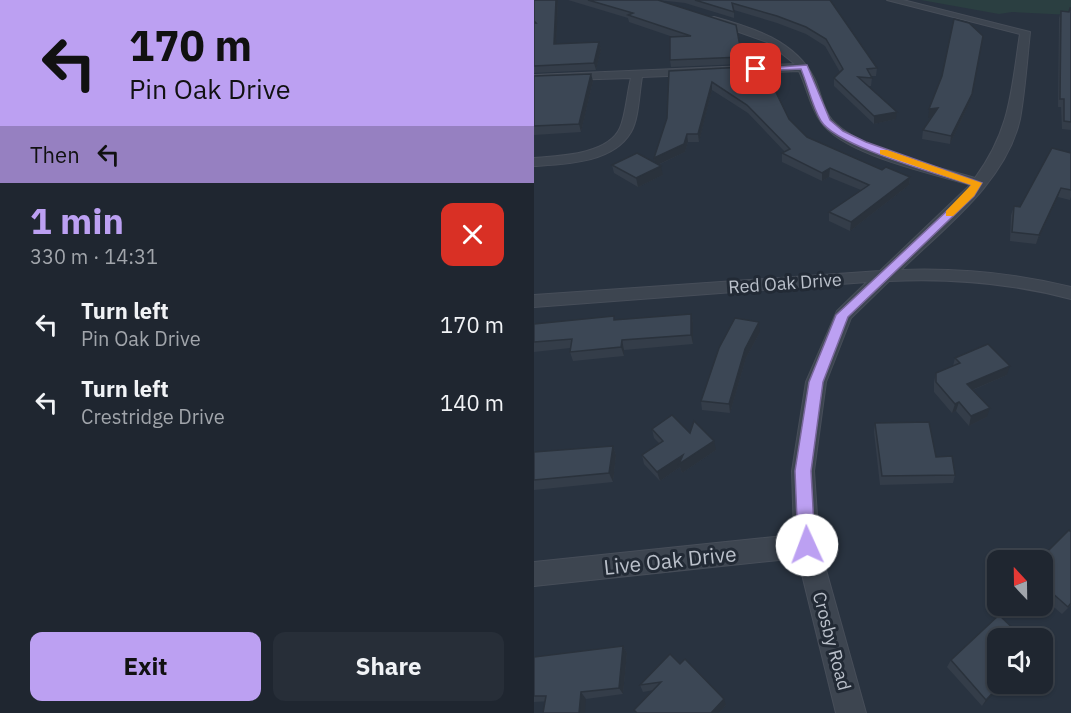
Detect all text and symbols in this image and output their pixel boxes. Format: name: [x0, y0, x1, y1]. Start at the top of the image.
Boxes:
text: 170 m: [129, 18, 252, 73]
icon: left: [30, 24, 108, 102]
pin: [730, 43, 781, 94]
icon: arrive: [739, 52, 772, 85]
text: Pin Oak Drive: [129, 71, 291, 106]
icon: left: [92, 138, 125, 171]
text: Then: [30, 140, 80, 169]
text: 1 min: [30, 197, 124, 244]
button: close: [441, 203, 504, 266]
text: 330 m · 14:31: [30, 243, 158, 270]
street label: Red Oak Drive: [727, 268, 843, 298]
text: Turn left: [81, 296, 169, 325]
icon: left: [30, 308, 63, 341]
text: 170 m: [440, 310, 504, 339]
text: Pin Oak Drive: [81, 325, 201, 352]
text: Turn left: [81, 374, 169, 403]
icon: left: [30, 386, 63, 419]
text: 140 m: [440, 388, 504, 417]
text: Crestridge Drive: [81, 403, 225, 430]
position arrow: [775, 513, 839, 577]
street label: Live Oak Drive: [602, 539, 738, 581]
north arrow: [987, 550, 1053, 616]
map controls: [987, 550, 1053, 694]
street label: Crosby Road: [808, 589, 856, 693]
button: sound: [987, 628, 1053, 694]
button: Exit: [30, 632, 261, 701]
button: Share: [273, 632, 504, 701]

